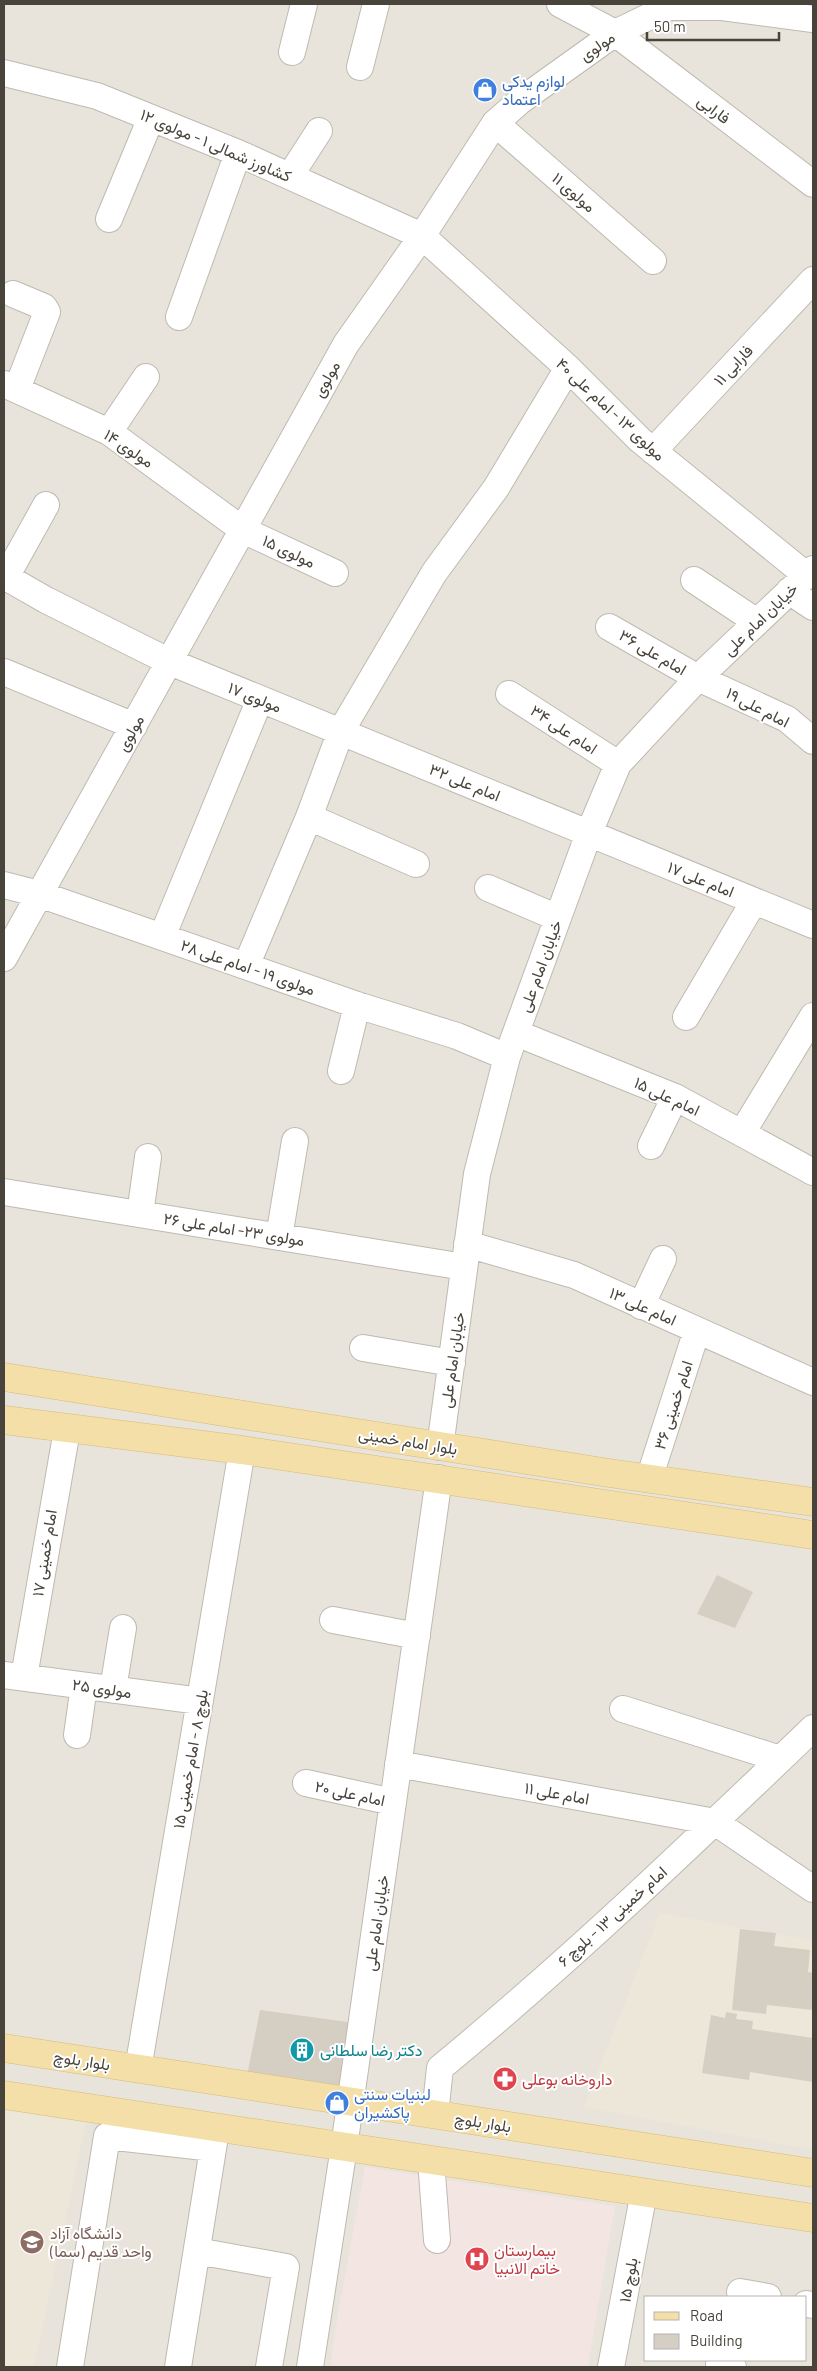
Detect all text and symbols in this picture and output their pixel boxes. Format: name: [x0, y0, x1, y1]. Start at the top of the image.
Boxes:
scale bar: [647, 10, 780, 42]
text: 50 m: [654, 17, 686, 35]
street label: مولوی: [575, 27, 619, 66]
place label: لوازم یدکی اعتماد: [502, 71, 565, 108]
shop icon: لوازم یدکی اعتماد: [472, 77, 498, 103]
street label: فارابی: [693, 90, 734, 129]
street label: کشاورز شمالی ۱ - مولوی ۱۲: [137, 104, 295, 187]
street label: مولوی ۱۱: [547, 168, 600, 217]
street label: فارابی ۱۱: [709, 340, 758, 390]
street label: مولوی ۱۳ - امام علی ۴۰: [552, 353, 670, 465]
street label: مولوی: [308, 357, 345, 401]
street label: مولوی ۱۴: [100, 424, 158, 473]
street label: مولوی ۱۵: [259, 530, 319, 573]
street label: خیابان امام علی: [718, 578, 803, 660]
street label: امام علی ۳۶: [615, 625, 690, 680]
street label: مولوی ۱۷: [225, 677, 285, 718]
street label: امام علی ۱۹: [722, 683, 793, 732]
street label: امام علی ۳۴: [526, 700, 601, 759]
street label: مولوی: [112, 711, 149, 755]
street label: امام علی ۳۲: [426, 759, 504, 806]
street label: امام علی ۱۷: [664, 857, 737, 902]
street label: خیابان امام علی: [514, 917, 567, 1015]
street label: مولوی ۱۹ - امام علی ۲۸: [178, 935, 318, 1000]
street label: امام علی ۱۵: [631, 1072, 703, 1121]
street label: مولوی ۲۳- امام علی ۲۶: [162, 1208, 306, 1251]
street label: امام علی ۱۳: [606, 1282, 680, 1331]
street label: خیابان امام علی: [435, 1311, 470, 1409]
street label: امام خمینی ۳۶: [649, 1358, 698, 1452]
street label: بلوار امام خمینی: [357, 1423, 459, 1460]
street label: امام خمینی ۱۷: [27, 1508, 62, 1598]
street label: مولوی ۲۵: [71, 1674, 133, 1703]
street label: بلوچ ۸ - امام خمینی ۱۵: [168, 1688, 214, 1830]
street label: امام علی ۲۰: [313, 1776, 387, 1811]
street label: امام علی ۱۱: [523, 1777, 591, 1810]
street label: امام خمینی ۱۳ - بلوچ ۶: [553, 1862, 672, 1972]
street label: خیابان امام علی: [359, 1874, 394, 1972]
building icon: دکتر رضا سلطانی: [289, 2037, 315, 2063]
place label: دکتر رضا سلطانی: [320, 2040, 422, 2061]
street label: بلوار بلوچ: [52, 2046, 112, 2076]
pharmacy icon: داروخانه بوعلی: [492, 2066, 518, 2092]
place label: داروخانه بوعلی: [522, 2069, 612, 2090]
place label: لبنیات سنتی پاکشیران: [354, 2084, 431, 2124]
shop icon: لبنیات سنتی پاکشیران: [324, 2090, 350, 2116]
street label: بلوار بلوچ: [453, 2108, 513, 2138]
place label: دانشگاه آزاد واحد قدیم (سما): [49, 2223, 152, 2262]
school or university icon: دانشگاه آزاد واحد قدیم (سما): [19, 2229, 45, 2255]
place label: بیمارستان خاتم الانبیا: [494, 2240, 560, 2279]
hospital icon: بیمارستان خاتم الانبیا: [464, 2246, 490, 2272]
street label: بلوچ ۱۵: [614, 2256, 644, 2304]
legend: [644, 2296, 807, 2361]
text: Road: [690, 2306, 723, 2324]
text: Building: [690, 2331, 743, 2349]

